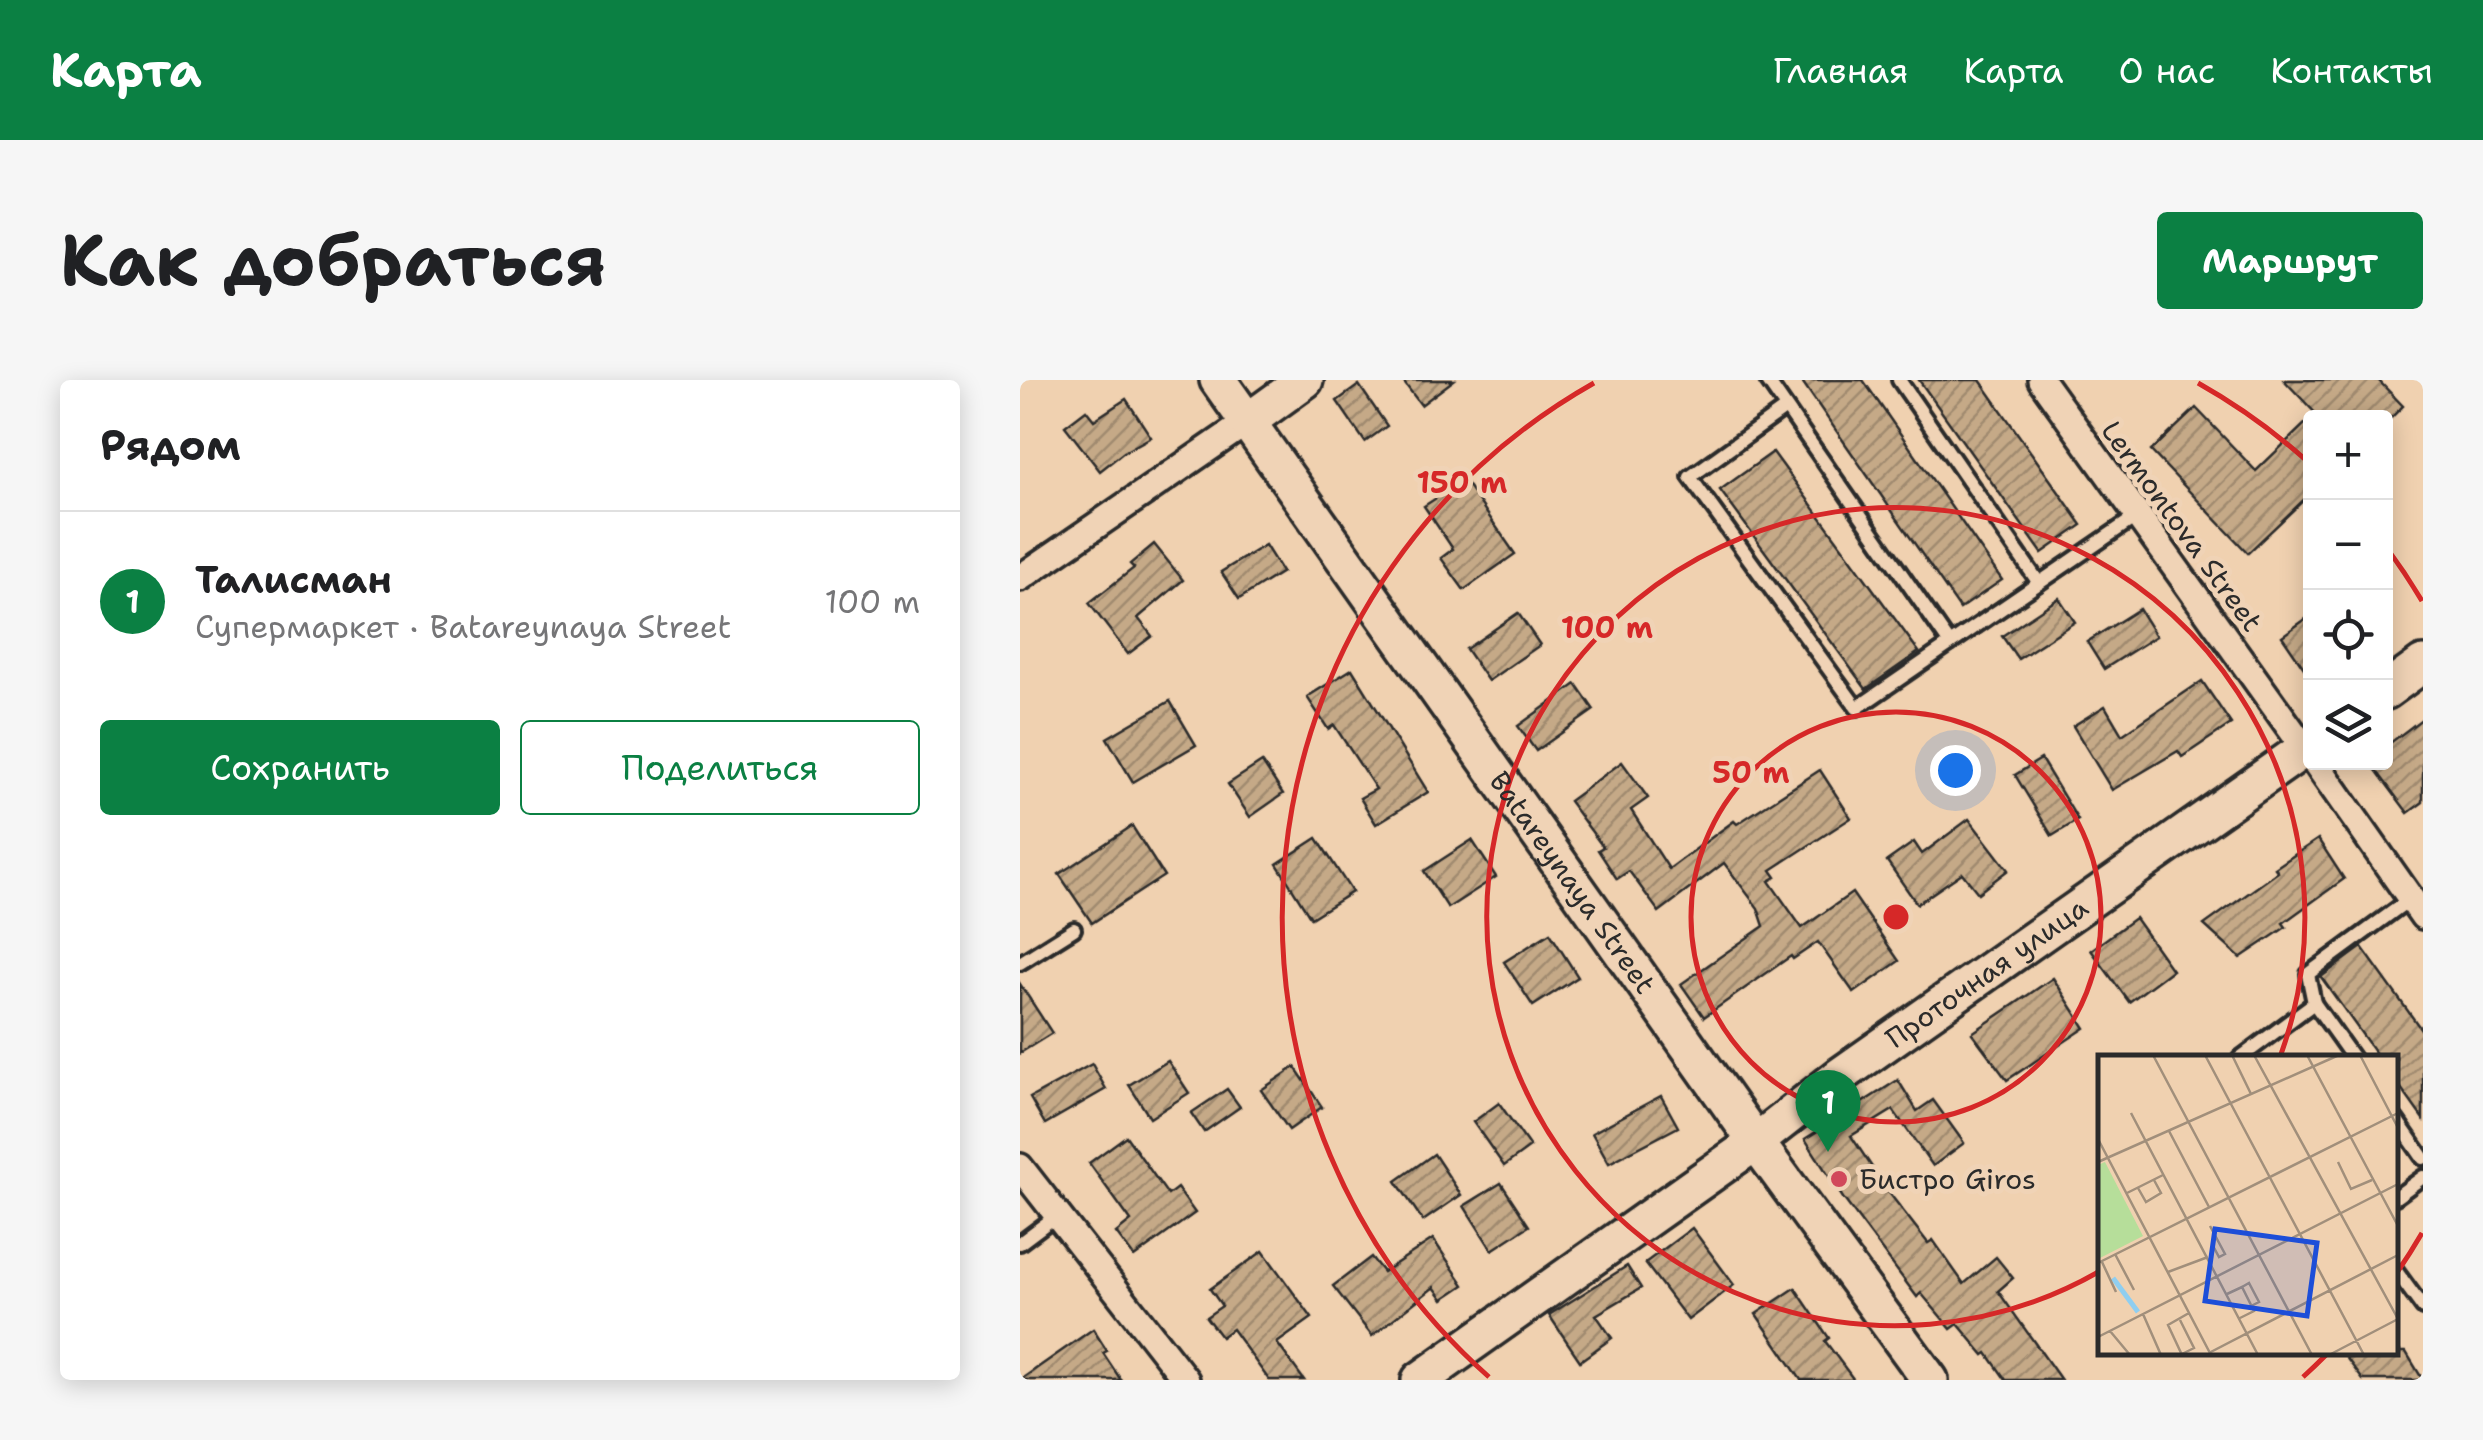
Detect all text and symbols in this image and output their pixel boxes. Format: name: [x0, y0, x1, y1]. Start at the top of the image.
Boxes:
text: Карта: [50, 38, 202, 102]
text: Главная: [1773, 47, 1908, 94]
text: Карта: [1963, 47, 2064, 94]
text: О нас: [2119, 47, 2215, 94]
text: Контакты: [2270, 47, 2433, 94]
button: Маршрут: [2157, 212, 2423, 309]
text: Как добраться: [60, 214, 606, 307]
map controls: [2303, 410, 2393, 770]
button: +: [2303, 410, 2393, 500]
street label: Lermontova Street: [2093, 413, 2271, 639]
text: Рядом: [100, 417, 241, 473]
text: 150 m: [1417, 462, 1507, 503]
button: −: [2303, 500, 2393, 590]
text: Талисман: [195, 554, 392, 605]
text: 1: [125, 580, 140, 623]
text: 100 m: [824, 580, 920, 623]
button: locate: [2303, 590, 2393, 680]
text: Супермаркет · Batareynaya Street: [195, 605, 732, 648]
text: 100 m: [1561, 607, 1653, 648]
button: layers: [2303, 680, 2393, 770]
button: Сохранить: [100, 720, 500, 815]
button: Поделиться: [520, 720, 920, 815]
your location: [1930, 745, 1981, 796]
text: 50 m: [1712, 752, 1790, 793]
street label: Batareynaya Street: [1481, 764, 1664, 1001]
street label: Проточная улица: [1878, 888, 2095, 1057]
centre of rings: [1878, 899, 1914, 935]
inset map: [2098, 1055, 2398, 1355]
pin: 1: [1796, 1070, 1860, 1152]
place label: Бистро Giros: [1859, 1160, 2036, 1198]
marker: Бистро Giros: [1828, 1168, 1850, 1190]

